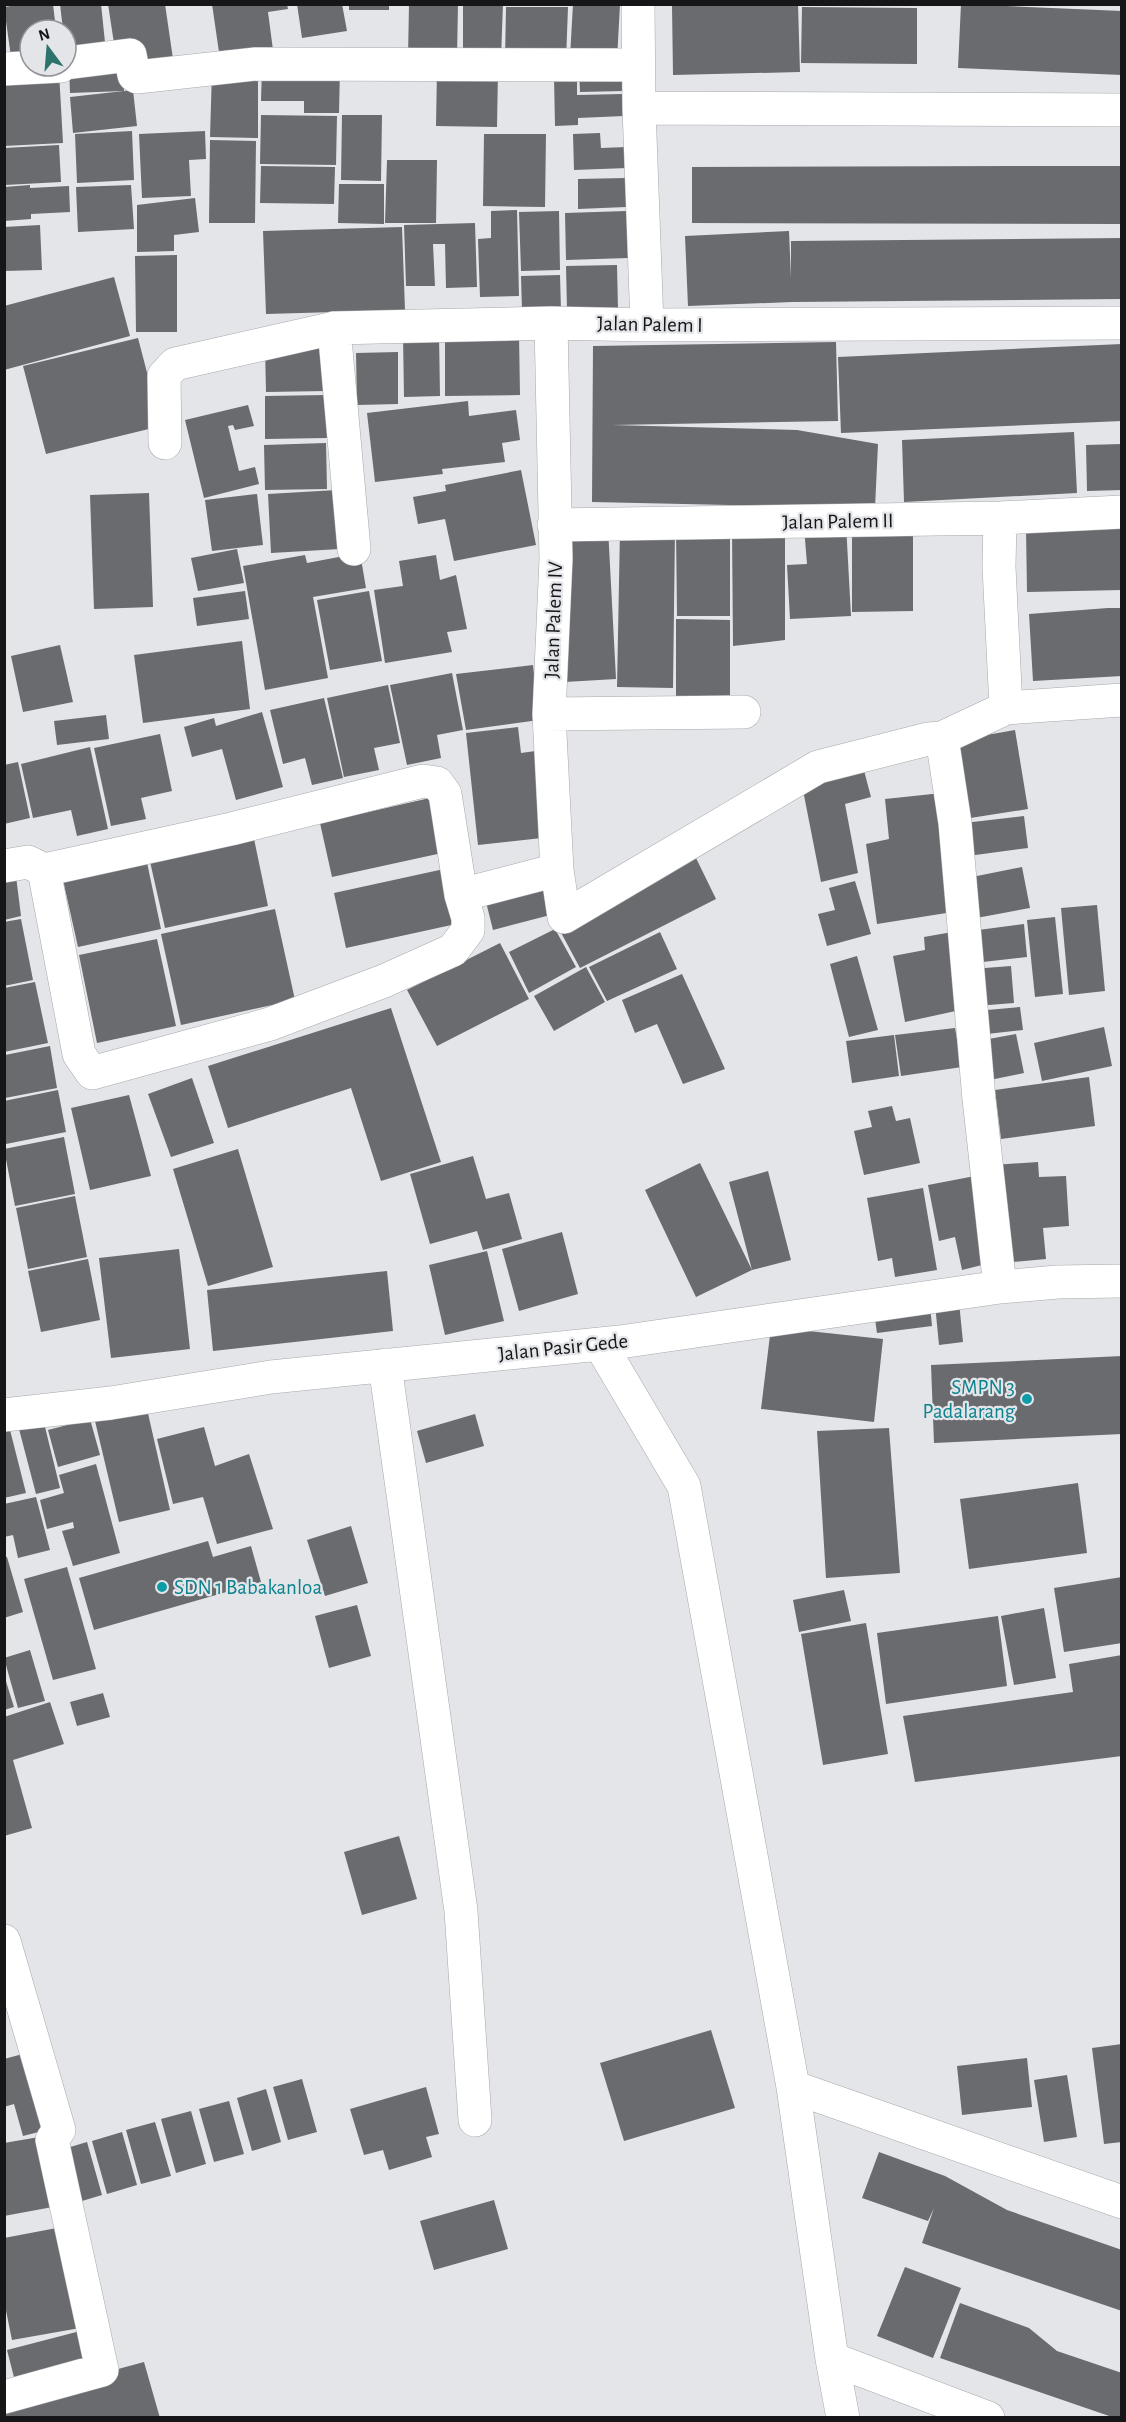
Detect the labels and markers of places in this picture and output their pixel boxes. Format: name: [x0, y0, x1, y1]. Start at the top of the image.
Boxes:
place label: SMPN 3 Padalarang: [923, 1377, 1016, 1422]
marker: SMPN 3 Padalarang: [1020, 1392, 1034, 1406]
place label: SDN 1 Babakanloa: [174, 1577, 322, 1598]
marker: SDN 1 Babakanloa: [155, 1580, 169, 1594]

